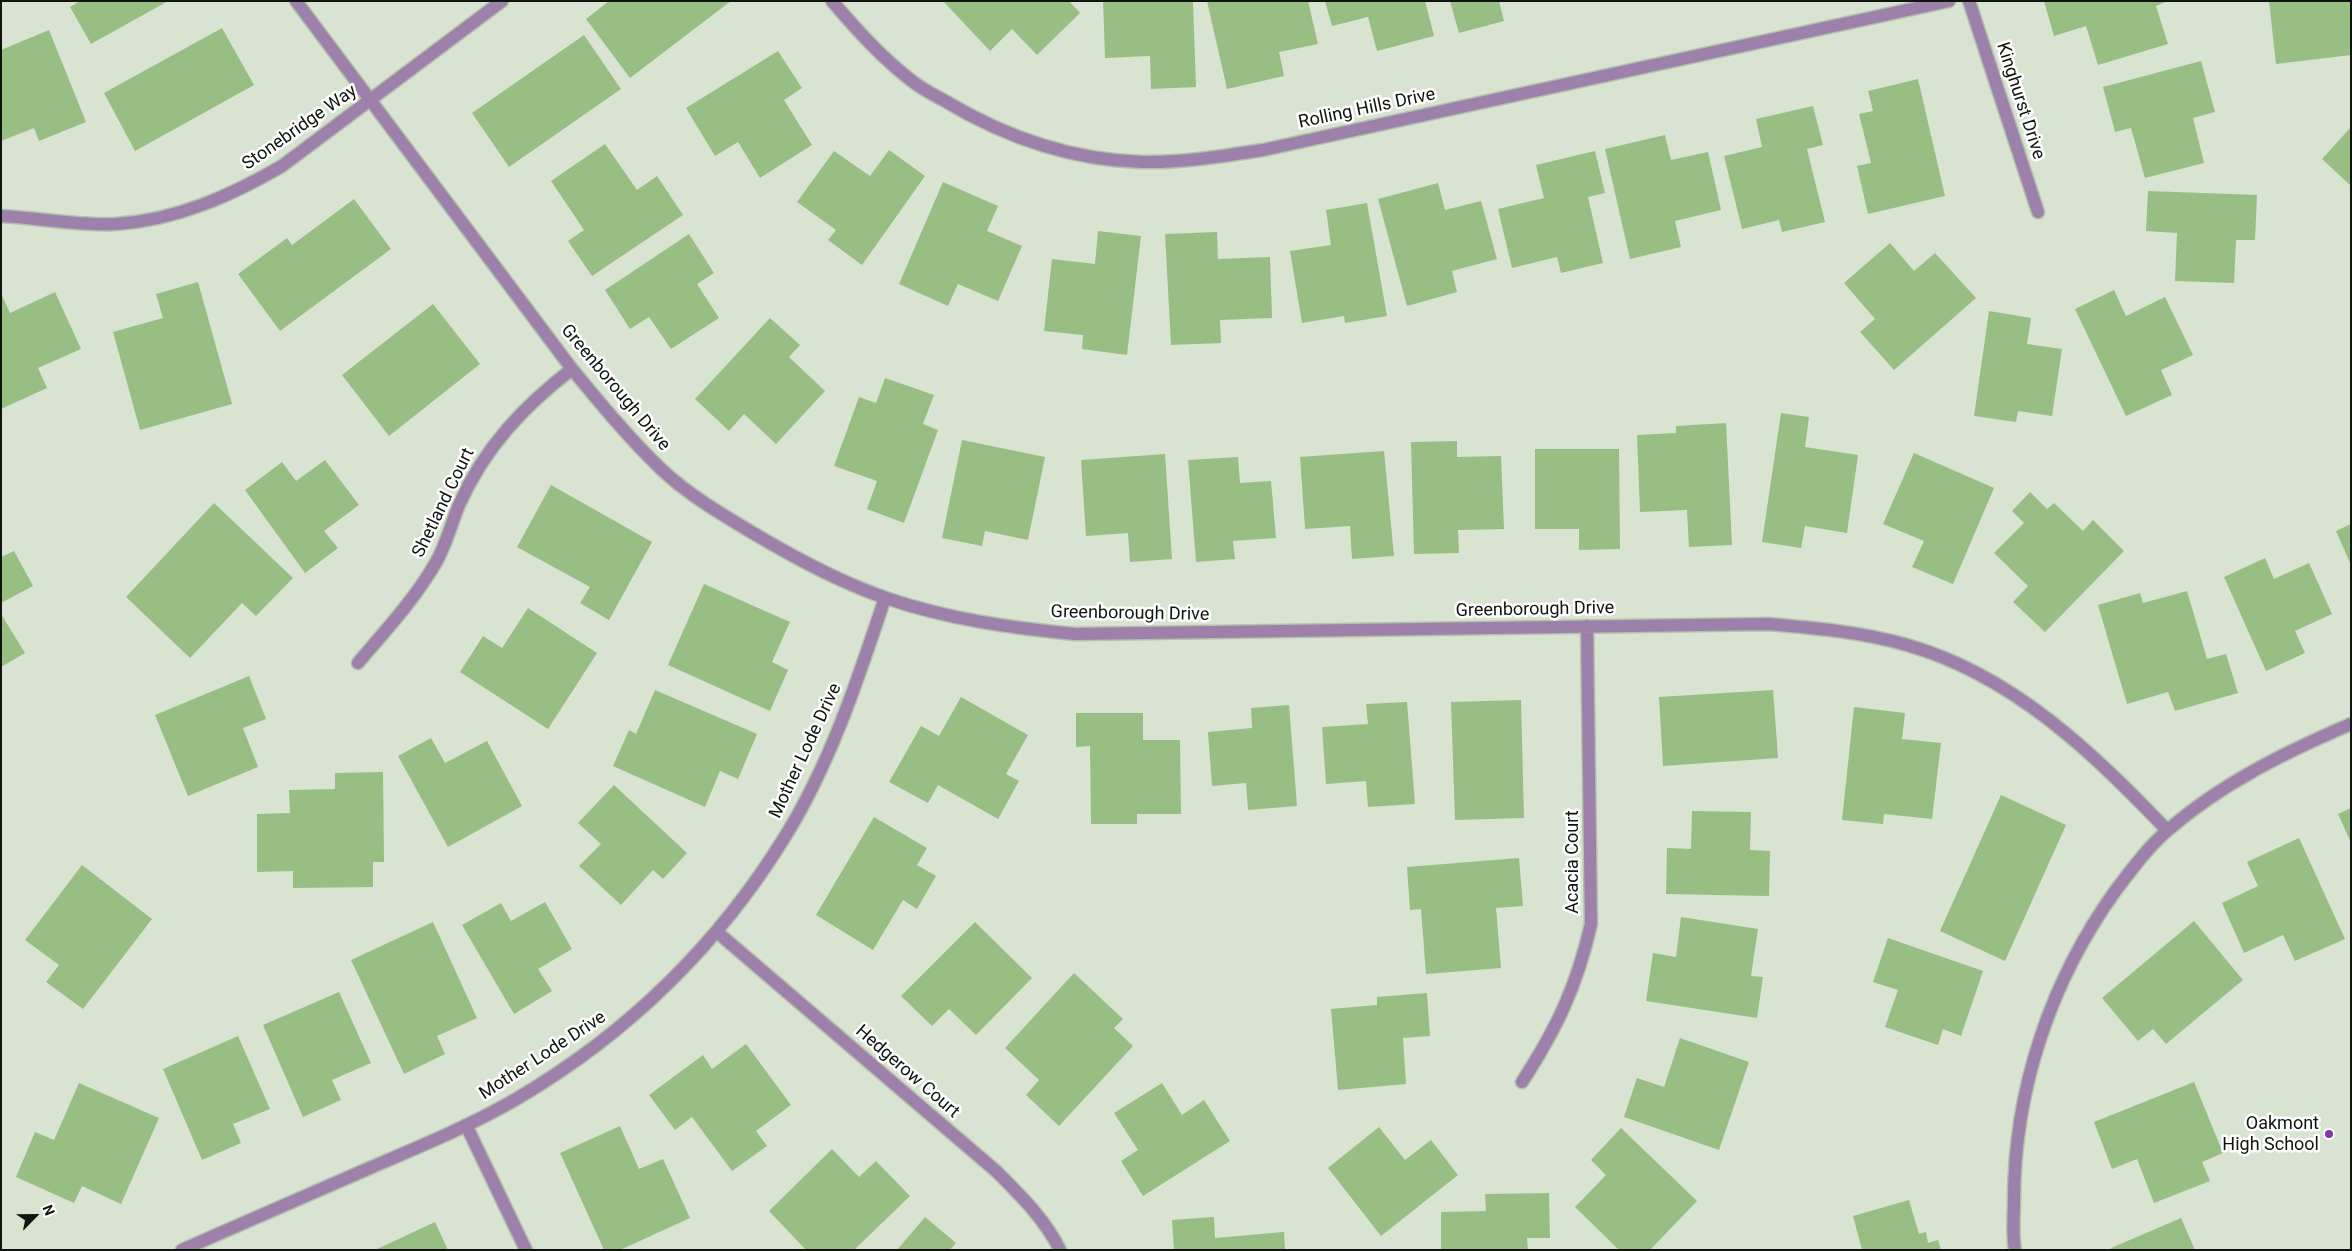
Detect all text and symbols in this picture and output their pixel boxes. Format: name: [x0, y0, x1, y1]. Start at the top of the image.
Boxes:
street label: Kinghurst Drive: [1991, 40, 2049, 162]
street label: Stonebridge Way: [239, 80, 361, 176]
street label: Rolling Hills Drive: [1297, 84, 1437, 134]
street label: Greenborough Drive: [556, 320, 674, 456]
street label: Shetland Court: [408, 445, 480, 561]
street label: Greenborough Drive: [1456, 598, 1614, 622]
street label: Greenborough Drive: [1051, 602, 1209, 626]
street label: Mother Lode Drive: [765, 680, 847, 822]
street label: Acacia Court: [1562, 810, 1584, 914]
street label: Mother Lode Drive: [476, 1007, 610, 1105]
street label: Hedgerow Court: [851, 1021, 963, 1123]
place label: Oakmont High School: [2222, 1113, 2319, 1156]
marker: Oakmont High School: [2323, 1128, 2335, 1140]
north arrow: [10, 1191, 60, 1241]
text: N: [40, 1202, 58, 1218]

